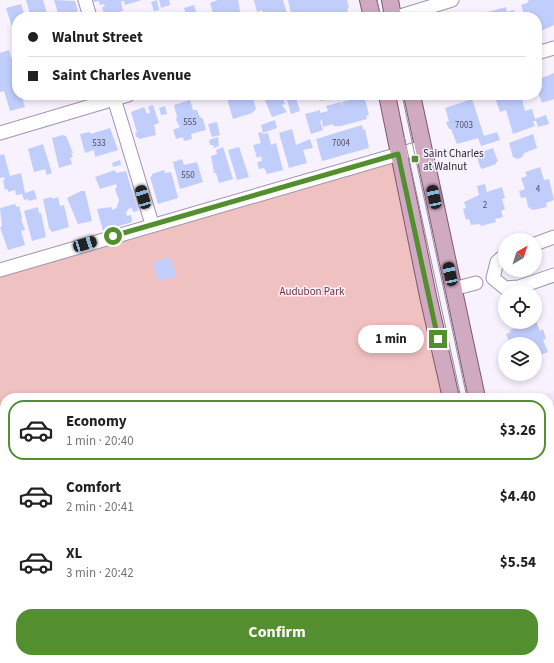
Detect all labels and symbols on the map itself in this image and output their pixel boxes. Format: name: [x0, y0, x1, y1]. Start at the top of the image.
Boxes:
house number: 555: [183, 116, 197, 129]
house number: 7003: [455, 119, 473, 132]
house number: 533: [92, 137, 106, 150]
house number: 7004: [332, 137, 350, 150]
place label: Saint Charles at Walnut: [423, 146, 484, 174]
marker: Saint Charles at Walnut: [410, 154, 420, 164]
house number: 550: [181, 169, 195, 182]
house number: 4: [536, 183, 541, 196]
car: [134, 184, 152, 210]
car: [426, 184, 442, 210]
house number: 2: [483, 199, 488, 212]
route start: [104, 227, 122, 245]
north arrow: [498, 233, 542, 277]
car: [72, 235, 98, 253]
car: [442, 261, 458, 287]
park label: Audubon Park: [280, 284, 345, 299]
callout: 1 min: [358, 325, 424, 353]
route end: [429, 330, 447, 348]

